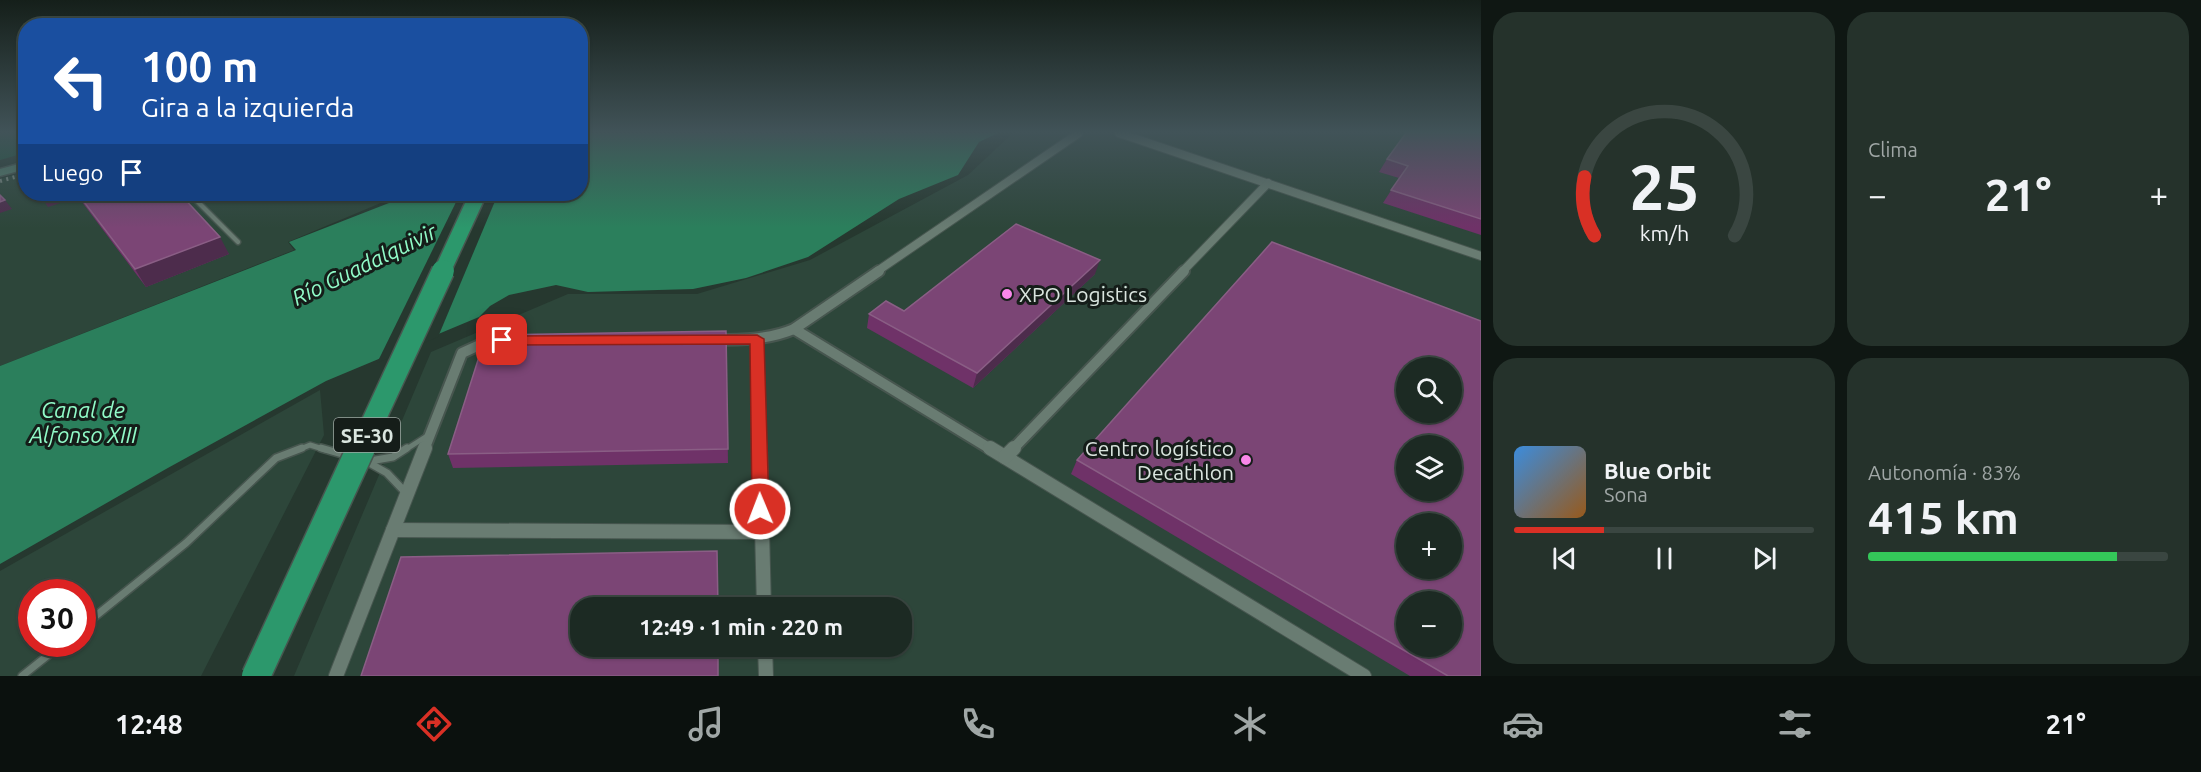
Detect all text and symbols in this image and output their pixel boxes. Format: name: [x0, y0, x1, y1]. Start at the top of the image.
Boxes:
icon: left: [42, 42, 120, 120]
text: 100 m: [141, 43, 258, 90]
text: Gira a la izquierda: [141, 92, 354, 122]
text: Clima: [1868, 138, 1918, 161]
text: 25: [1629, 152, 1699, 222]
icon: arrive: [115, 156, 148, 189]
text: Luego: [42, 160, 103, 185]
text: 21°: [1985, 169, 2051, 220]
text: −: [1868, 176, 1887, 213]
text: +: [2149, 176, 2168, 213]
water label: Río Guadalquivir: [288, 218, 441, 310]
text: km/h: [1639, 221, 1689, 245]
place label: XPO Logistics: [1019, 282, 1147, 306]
marker: XPO Logistics: [1000, 287, 1014, 301]
pin: [476, 314, 527, 365]
icon: arrive: [485, 323, 518, 356]
map controls: [1396, 357, 1462, 657]
button: search: [1396, 357, 1462, 423]
water label: Canal de Alfonso XIII: [28, 397, 137, 448]
road number: SE-30: [334, 418, 400, 452]
button: layers: [1396, 435, 1462, 501]
place label: Centro logístico Decathlon: [1085, 436, 1234, 484]
marker: Centro logístico Decathlon: [1239, 453, 1253, 467]
text: Blue Orbit: [1604, 458, 1711, 483]
text: Autonomía · 83%: [1868, 461, 2021, 484]
position arrow: [728, 477, 792, 541]
text: Sona: [1604, 483, 1648, 506]
text: 415 km: [1868, 492, 2019, 543]
button: +: [1396, 513, 1462, 579]
icon: previous: [1548, 542, 1581, 575]
icon: pause: [1648, 542, 1681, 575]
icon: next: [1748, 542, 1781, 575]
speed limit sign: 30: [18, 579, 96, 657]
button: −: [1396, 591, 1462, 657]
text: 12:49 · 1 min · 220 m: [639, 614, 843, 639]
icon: directions: [413, 703, 455, 745]
icon: music: [685, 703, 727, 745]
icon: phone: [957, 703, 999, 745]
icon: climate: [1229, 703, 1271, 745]
icon: car: [1502, 703, 1544, 745]
icon: filters: [1774, 703, 1816, 745]
text: 12:48: [115, 709, 183, 739]
text: 21°: [2046, 709, 2086, 739]

